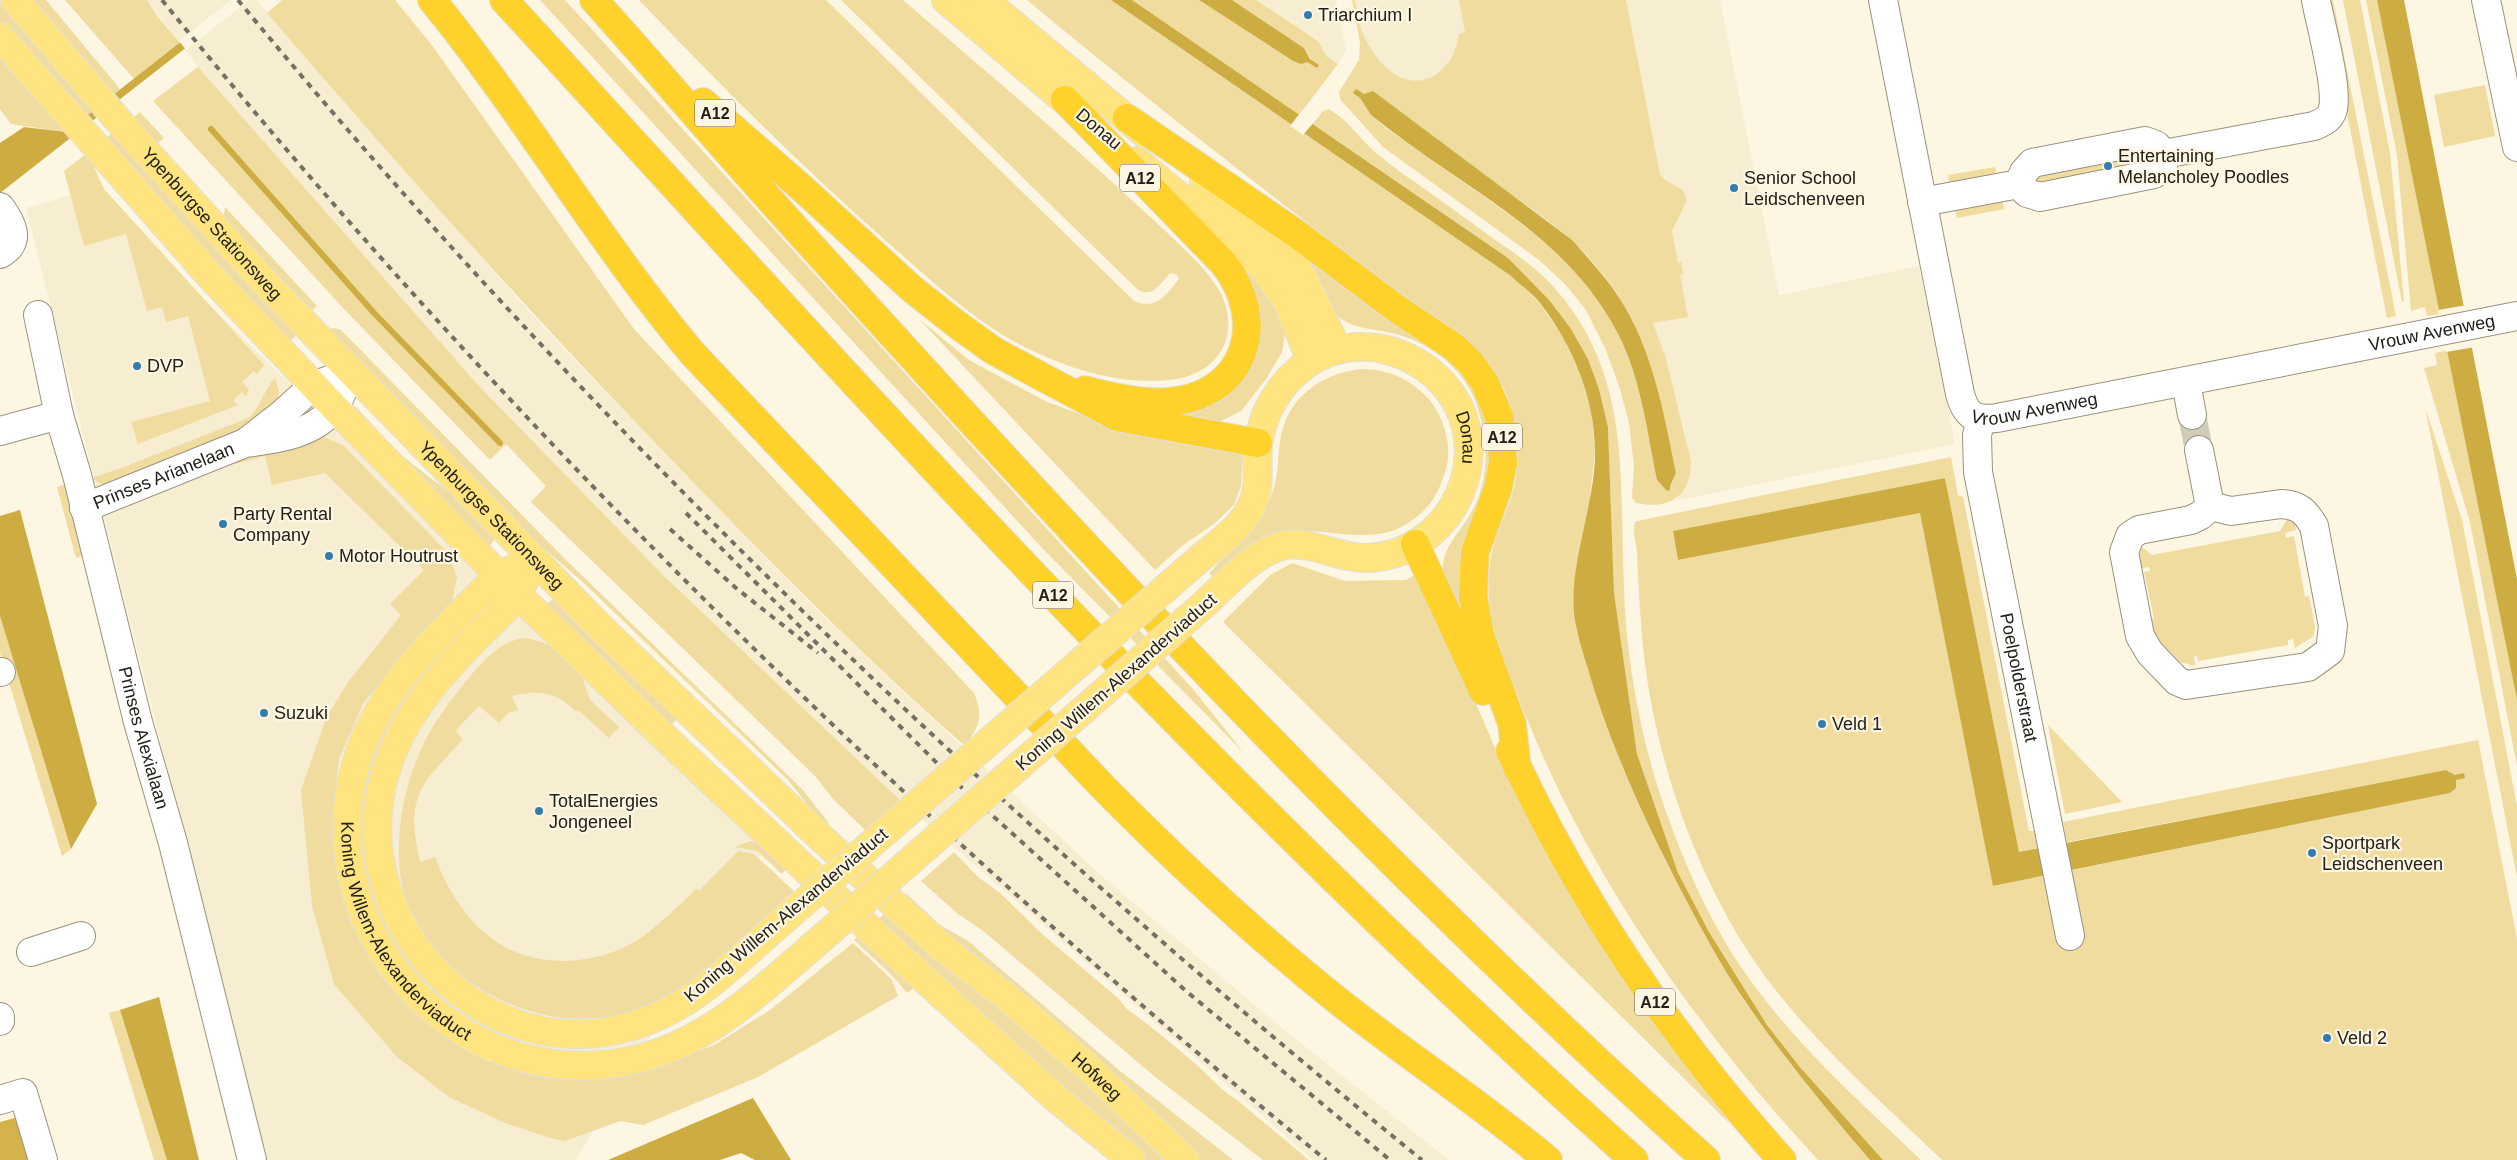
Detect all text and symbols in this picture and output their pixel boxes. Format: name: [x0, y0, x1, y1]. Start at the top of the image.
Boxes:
place label: Triarchium I: [1318, 5, 1412, 25]
marker: Triarchium I: [1302, 9, 1314, 21]
road number: A12: [695, 100, 735, 126]
street label: Donau: [1072, 104, 1126, 154]
street label: Ypenburgse Stationsweg: [137, 143, 286, 304]
place label: Entertaining Melancholey Poodles: [2118, 146, 2289, 187]
marker: Entertaining Melancholey Poodles: [2102, 160, 2114, 172]
road number: A12: [1120, 164, 1160, 192]
place label: Senior School Leidschenveen: [1744, 168, 1865, 209]
marker: Senior School Leidschenveen: [1728, 182, 1740, 194]
street label: Vrouw Avenweg: [2367, 311, 2497, 355]
place label: DVP: [147, 356, 184, 376]
marker: DVP: [131, 360, 143, 372]
street label: Vrouw Avenweg: [1968, 389, 2099, 429]
street label: Donau: [1452, 408, 1479, 465]
road number: A12: [1482, 424, 1522, 451]
street label: Ypenburgse Stationsweg: [415, 437, 568, 594]
street label: Prinses Arianelaan: [90, 438, 237, 513]
place label: Party Rental Company: [233, 504, 332, 545]
marker: Party Rental Company: [217, 518, 229, 530]
place label: Motor Houtrust: [339, 546, 458, 566]
marker: Motor Houtrust: [323, 550, 335, 562]
road number: A12: [1033, 582, 1073, 608]
street label: Koning Willem-Alexanderviaduct: [1012, 589, 1220, 775]
street label: Poelpolderstraat: [1996, 611, 2041, 744]
street label: Prinses Alexialaan: [115, 664, 173, 812]
place label: Suzuki: [274, 703, 328, 723]
marker: Suzuki: [258, 707, 270, 719]
place label: Veld 1: [1832, 714, 1882, 734]
marker: Veld 1: [1816, 718, 1828, 730]
place label: TotalEnergies Jongeneel: [549, 791, 658, 832]
marker: TotalEnergies Jongeneel: [533, 805, 545, 817]
street label: Koning Willem-Alexanderviaduct: [337, 821, 475, 1044]
street label: Koning Willem-Alexanderviaduct: [680, 824, 892, 1006]
place label: Sportpark Leidschenveen: [2322, 833, 2443, 874]
marker: Sportpark Leidschenveen: [2306, 847, 2318, 859]
road number: A12: [1635, 989, 1675, 1016]
place label: Veld 2: [2337, 1028, 2387, 1048]
marker: Veld 2: [2321, 1032, 2333, 1044]
street label: Hofweg: [1068, 1048, 1126, 1105]

